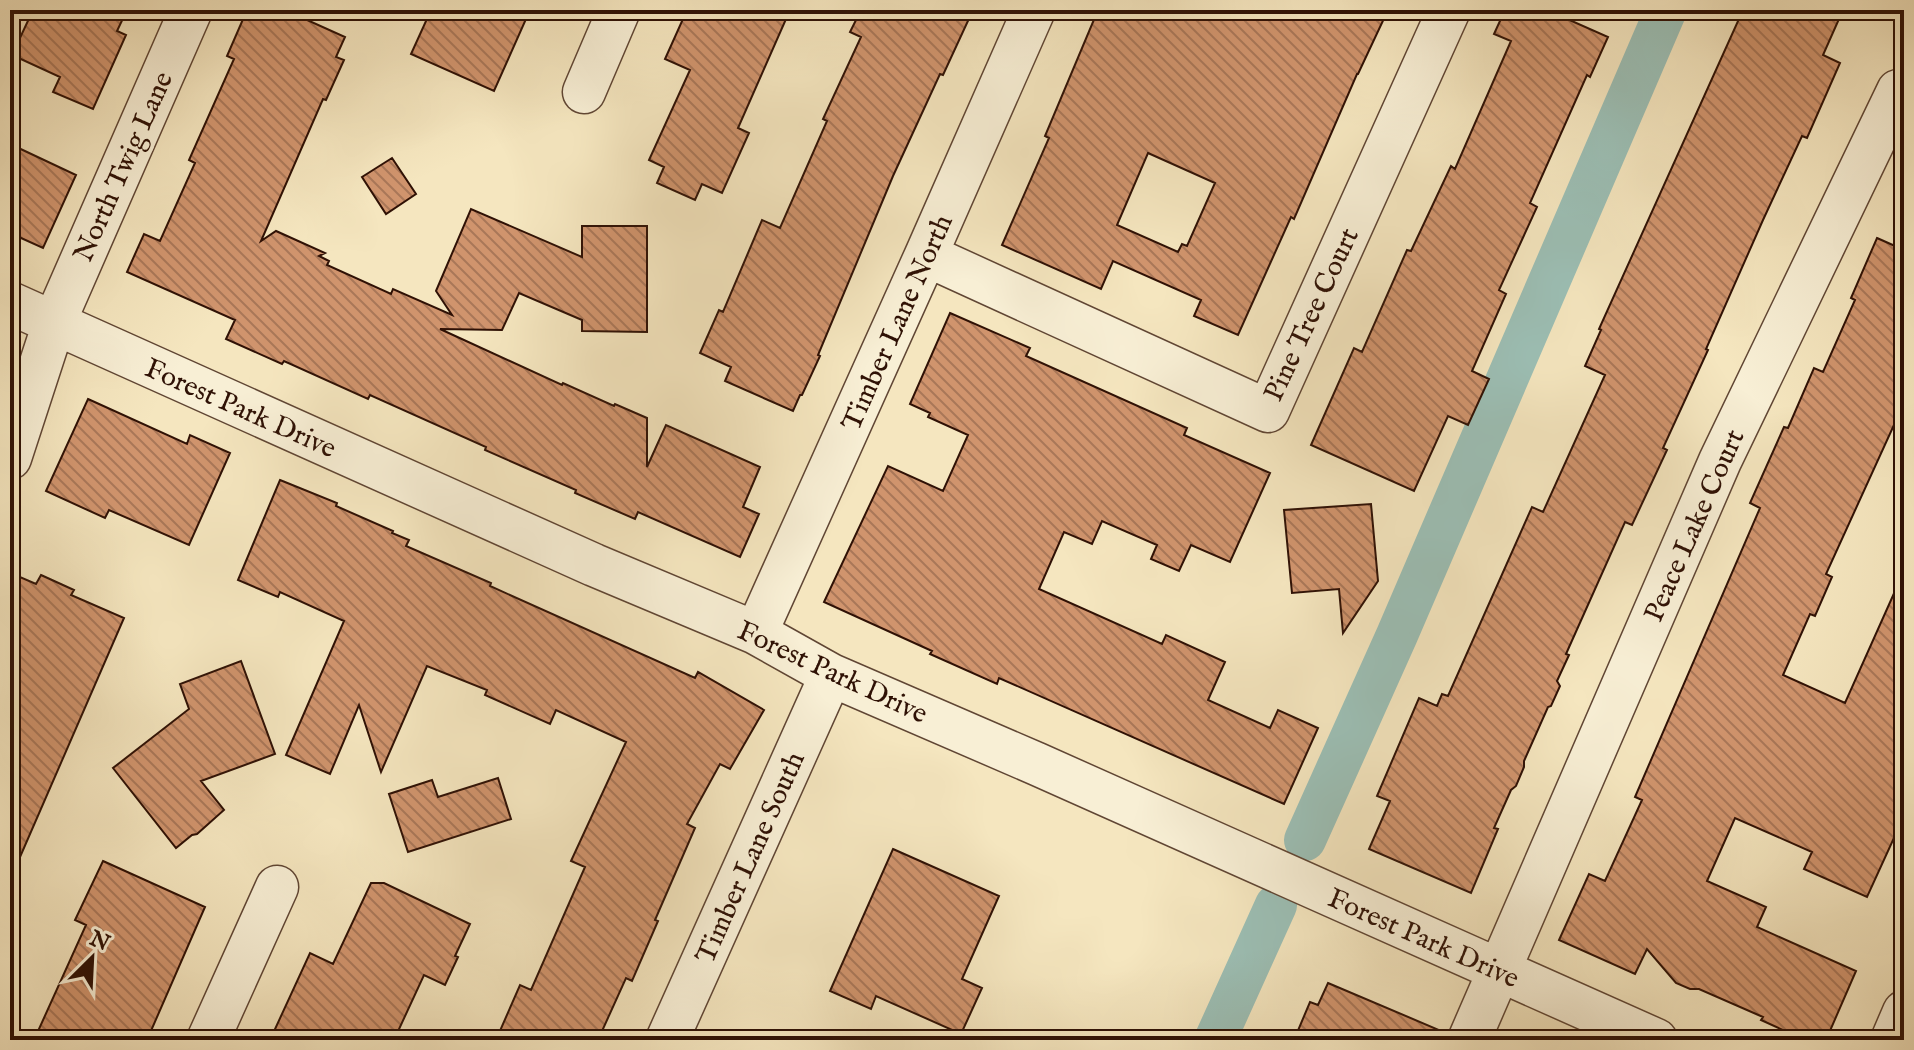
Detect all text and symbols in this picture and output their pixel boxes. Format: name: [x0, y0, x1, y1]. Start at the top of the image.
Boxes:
street label: North Twig Lane: [67, 66, 182, 268]
street label: Timber Lane North: [835, 209, 962, 436]
street label: Pine Tree Court: [1257, 222, 1368, 407]
street label: Forest Park Drive: [139, 351, 341, 467]
street label: Peace Lake Court: [1637, 424, 1754, 628]
street label: Forest Park Drive: [731, 614, 933, 733]
street label: Timber Lane South: [689, 747, 814, 969]
street label: Forest Park Drive: [1322, 881, 1524, 997]
north arrow: [52, 918, 132, 998]
text: N: [84, 924, 114, 958]

